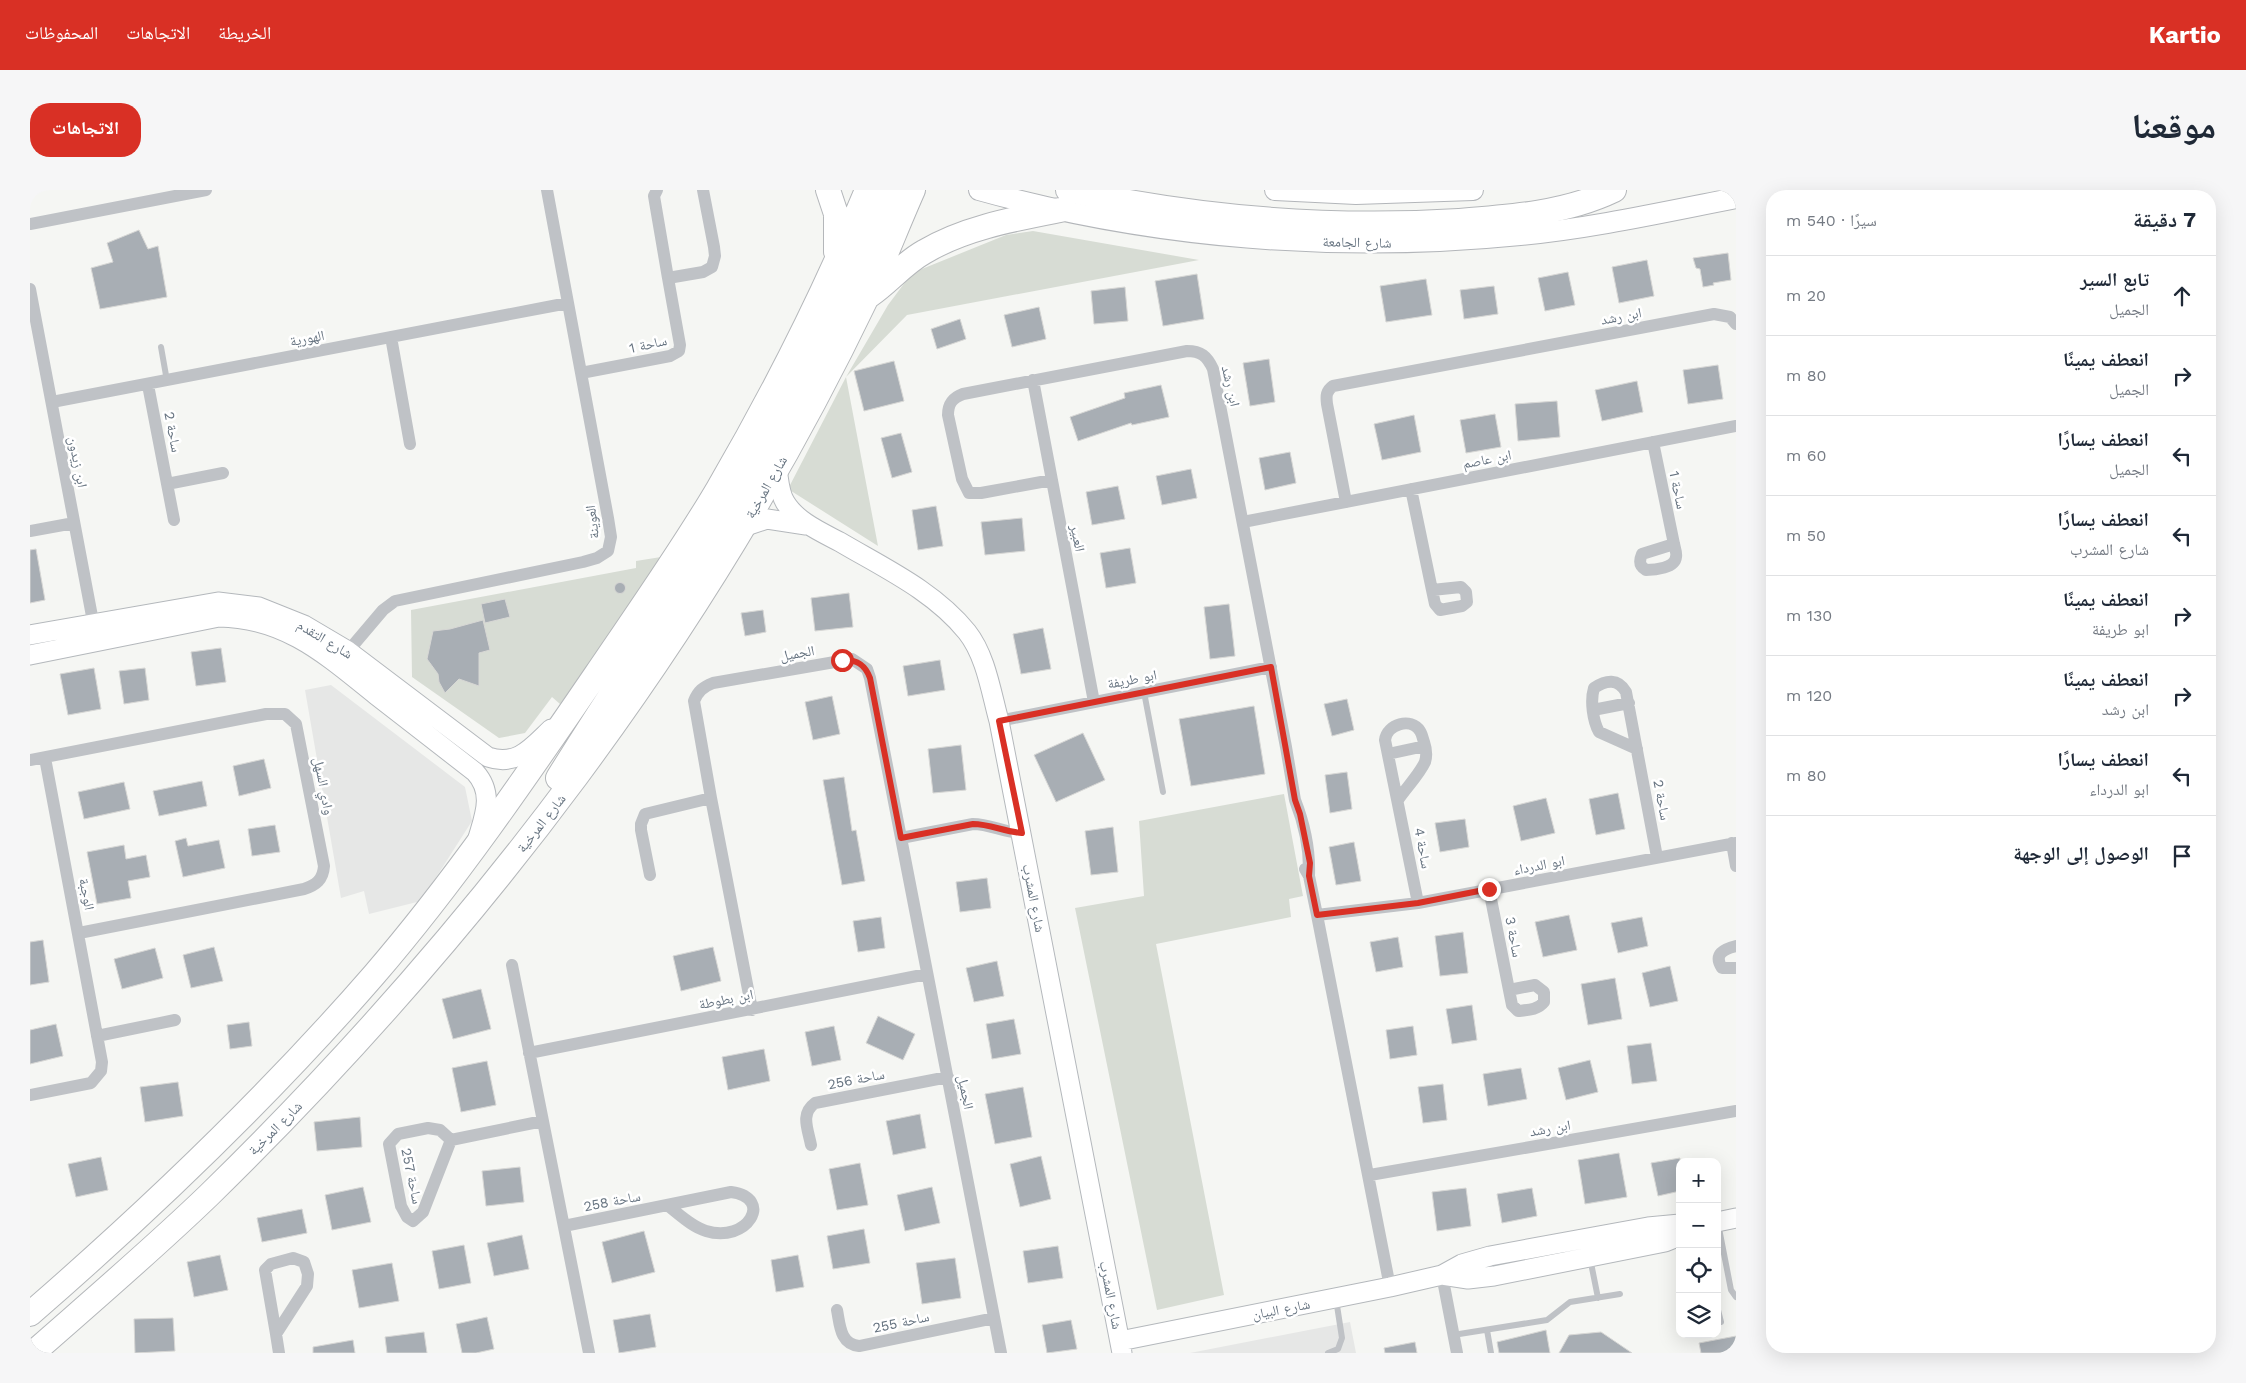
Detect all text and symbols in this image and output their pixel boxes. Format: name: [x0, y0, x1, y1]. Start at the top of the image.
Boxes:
text: Kartio: [2149, 21, 2221, 49]
text: المحفوظات: [25, 22, 98, 43]
text: الاتجاهات: [126, 22, 190, 43]
text: الخريطة: [218, 22, 271, 43]
button: الاتجاهات: [30, 103, 141, 157]
text: موقعنا: [2131, 105, 2216, 147]
text: 7 دقيقة: [2133, 207, 2196, 232]
text: سيرًا · 540 m: [1786, 211, 1877, 230]
street label: شارع الجامعة: [1322, 233, 1392, 253]
text: تابع السير: [2080, 268, 2149, 291]
icon: ahead: [2168, 282, 2196, 310]
text: 20 m: [1786, 286, 1826, 305]
text: الجميل: [2109, 300, 2149, 319]
street label: ابن رشد: [1599, 304, 1643, 329]
street label: الهورية: [288, 327, 326, 350]
street label: ساحة 1: [628, 332, 668, 356]
text: انعطف يمينًا: [2063, 348, 2149, 371]
icon: right: [2168, 362, 2196, 390]
street label: ابن رشد: [1218, 364, 1243, 408]
text: 80 m: [1786, 366, 1827, 385]
text: الجميل: [2109, 380, 2149, 399]
street label: ساحة 2: [161, 410, 185, 454]
text: انعطف يسارًا: [2057, 428, 2149, 451]
street label: ابن زيدون: [64, 435, 91, 489]
icon: left: [2168, 442, 2196, 470]
street label: ابن عاصم: [1461, 446, 1513, 474]
text: 60 m: [1786, 446, 1826, 465]
street label: شارع المرخية: [742, 453, 792, 522]
text: الجميل: [2109, 460, 2149, 479]
street label: ساحة 1: [1666, 470, 1690, 510]
street label: العوينة: [582, 504, 603, 540]
text: انعطف يسارًا: [2057, 508, 2149, 531]
street label: العبير: [1066, 522, 1088, 553]
icon: left: [2168, 522, 2196, 550]
text: 50 m: [1786, 526, 1826, 545]
text: شارع المشرب: [2070, 540, 2149, 559]
text: انعطف يمينًا: [2063, 588, 2149, 611]
icon: right: [2168, 602, 2196, 630]
text: 130 m: [1786, 606, 1832, 625]
street label: شارع التقدم: [293, 616, 356, 663]
text: ابو طريفة: [2092, 620, 2149, 639]
street label: الجميل: [779, 642, 816, 665]
route start: [831, 649, 854, 672]
street label: ابو طريفة: [1106, 666, 1158, 693]
text: انعطف يمينًا: [2063, 668, 2149, 691]
icon: right: [2168, 682, 2196, 710]
text: 120 m: [1786, 686, 1832, 705]
text: ابن رشد: [2102, 700, 2149, 719]
text: انعطف يسارًا: [2057, 748, 2149, 771]
street label: وادي السهل: [307, 756, 337, 817]
icon: left: [2168, 762, 2196, 790]
text: 80 m: [1786, 766, 1827, 785]
street label: ساحة 2: [1650, 778, 1674, 822]
text: ابو الدرداء: [2089, 780, 2149, 799]
street label: شارع المرخية: [513, 791, 570, 857]
street label: ساحة 4: [1411, 826, 1435, 870]
text: الوصول إلى الوجهة: [2013, 842, 2149, 865]
icon: arrive: [2168, 842, 2196, 870]
street label: ابو الدرداء: [1512, 852, 1566, 879]
street label: شارع المشرب: [1018, 863, 1048, 934]
street label: الوجبة: [75, 877, 98, 912]
route end: [1478, 878, 1501, 901]
street label: ساحة 3: [1502, 915, 1526, 959]
street label: ابن بطوطة: [698, 986, 755, 1013]
street label: ساحة 256: [826, 1066, 886, 1092]
street label: الجميل: [954, 1073, 977, 1111]
street label: شارع المرخية: [245, 1098, 307, 1160]
street label: ابن رشد: [1528, 1117, 1572, 1140]
street label: ساحة 257: [398, 1146, 426, 1206]
map controls: [1676, 1158, 1721, 1338]
button: +: [1676, 1158, 1721, 1203]
street label: ساحة 258: [582, 1188, 642, 1214]
button: −: [1676, 1203, 1721, 1248]
button: locate: [1676, 1248, 1721, 1293]
street label: شارع المشرب: [1095, 1260, 1125, 1331]
button: layers: [1676, 1293, 1721, 1338]
street label: شارع البيان: [1251, 1296, 1312, 1324]
street label: ساحة 255: [871, 1308, 931, 1336]

